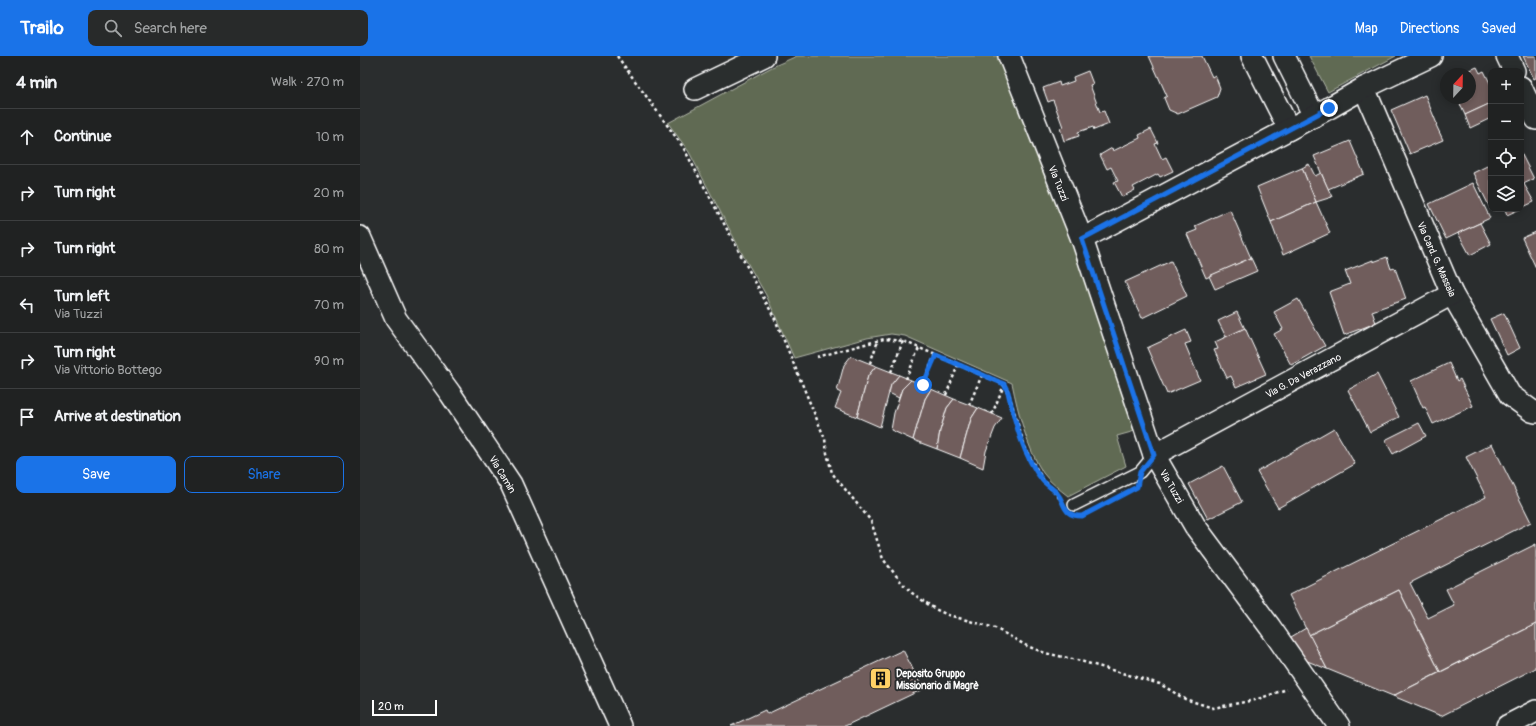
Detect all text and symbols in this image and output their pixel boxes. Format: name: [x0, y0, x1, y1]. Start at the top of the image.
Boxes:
search box: [88, 10, 368, 46]
text: Trailo: [20, 16, 64, 40]
icon: search: [102, 17, 124, 39]
text: Search here: [134, 19, 207, 38]
text: Map: [1355, 20, 1378, 37]
text: Directions: [1400, 20, 1459, 37]
text: Saved: [1481, 20, 1516, 37]
north arrow: [1440, 68, 1476, 104]
map controls: [1488, 68, 1524, 212]
button: +: [1488, 68, 1524, 104]
text: 4 min: [16, 72, 57, 93]
text: Walk · 270 m: [271, 74, 344, 90]
route end: [1320, 99, 1338, 117]
button: −: [1488, 104, 1524, 140]
icon: ahead: [16, 126, 38, 148]
text: Continue: [54, 127, 112, 146]
text: 10 m: [316, 129, 344, 145]
button: locate: [1488, 140, 1524, 176]
street label: Via Tuzzi: [1046, 164, 1071, 203]
button: layers: [1488, 176, 1524, 212]
icon: right: [16, 182, 38, 204]
text: Turn right: [54, 183, 115, 202]
text: 20 m: [313, 185, 344, 201]
street label: Via Card. G. Massaia: [1414, 220, 1458, 299]
icon: right: [16, 238, 38, 260]
text: Turn right: [54, 239, 115, 258]
text: 80 m: [314, 241, 344, 257]
text: Turn left: [54, 287, 110, 306]
icon: left: [16, 294, 38, 316]
text: 70 m: [314, 297, 344, 313]
text: Via Tuzzi: [54, 306, 102, 322]
text: Turn right: [54, 343, 115, 362]
icon: right: [16, 350, 38, 372]
street label: Via G. Da Verazzano: [1264, 351, 1344, 401]
text: 90 m: [314, 353, 344, 369]
text: Via Vittorio Bottego: [54, 362, 162, 378]
route start: [914, 376, 932, 394]
icon: arrive: [16, 406, 38, 428]
text: Arrive at destination: [54, 407, 181, 426]
street label: Via Camin: [486, 454, 518, 496]
button: Save: [16, 456, 176, 493]
button: Share: [184, 456, 344, 493]
street label: Via Tuzzi: [1157, 467, 1186, 506]
building icon: Deposito Gruppo Missionario di Magrè: [867, 666, 893, 692]
place label: Deposito Gruppo Missionario di Magrè: [896, 668, 979, 692]
scale bar: [372, 698, 437, 717]
text: 20 m: [378, 700, 404, 713]

